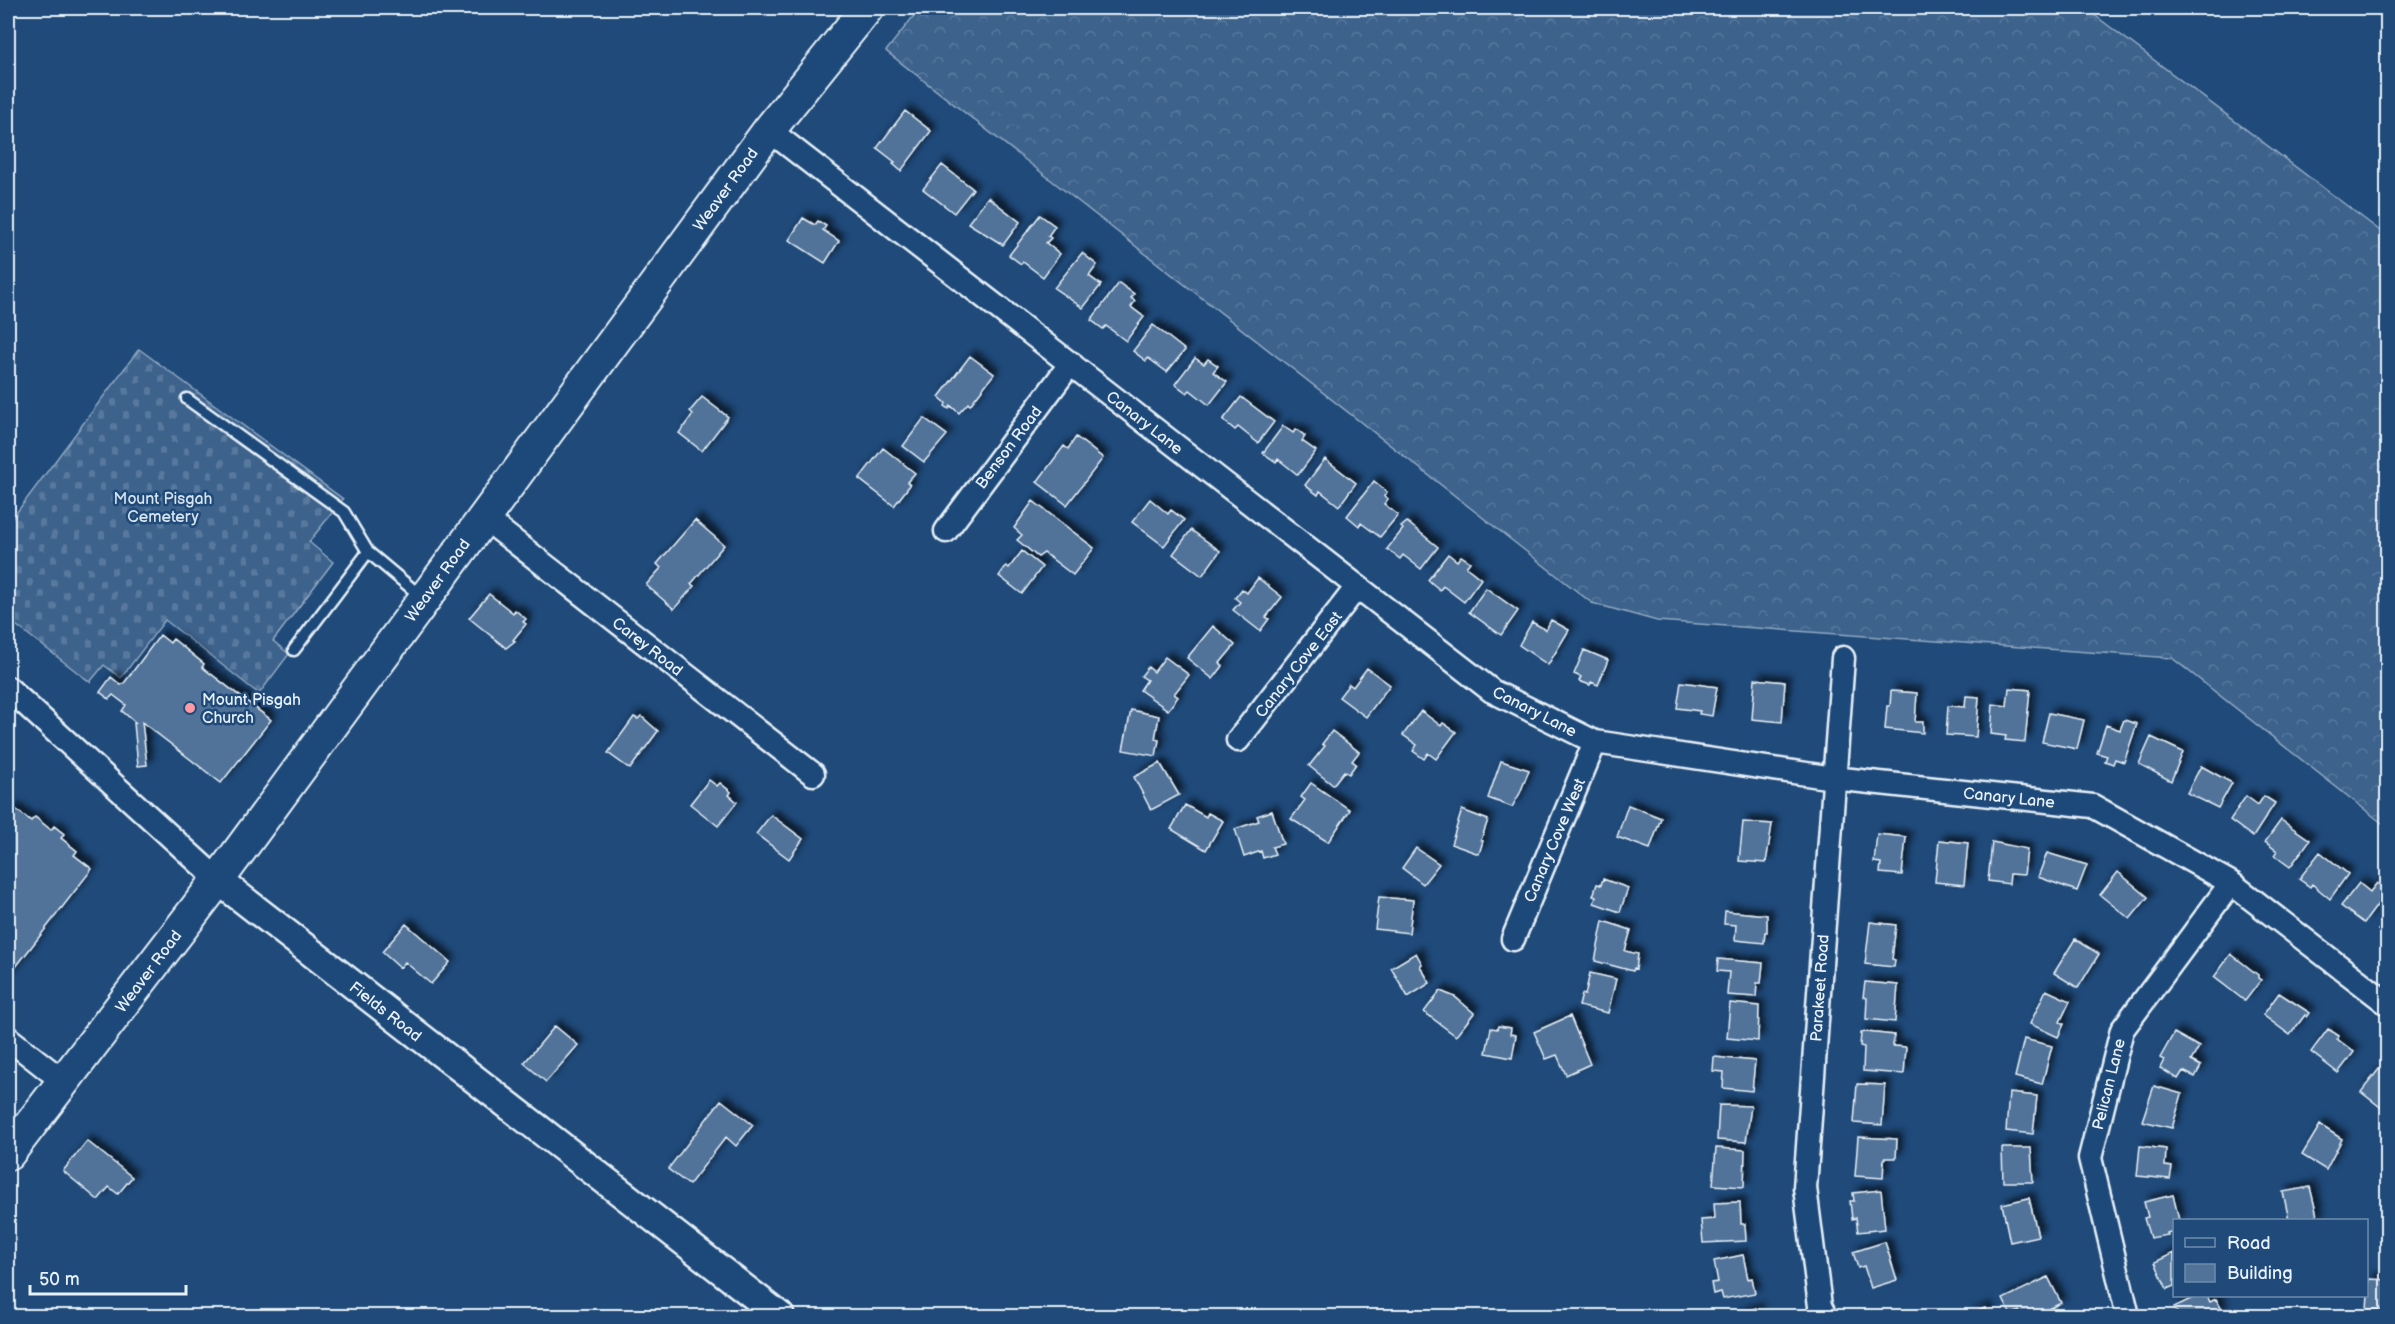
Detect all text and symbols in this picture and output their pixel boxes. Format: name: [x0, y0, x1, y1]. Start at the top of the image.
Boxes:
street label: Weaver Road: [690, 145, 763, 235]
street label: Canary Lane: [1102, 387, 1187, 459]
street label: Benson Road: [972, 403, 1046, 493]
park label: Mount Pisgah Cemetery: [114, 490, 213, 527]
street label: Weaver Road: [402, 536, 475, 626]
street label: Canary Cove East: [1252, 608, 1347, 722]
street label: Carey Road: [608, 614, 686, 681]
street label: Canary Lane: [1489, 683, 1580, 742]
place label: Mount Pisgah Church: [202, 691, 301, 728]
marker: Mount Pisgah Church: [183, 701, 197, 715]
street label: Canary Cove West: [1521, 776, 1590, 905]
street label: Canary Lane: [1962, 784, 2056, 813]
street label: Weaver Road: [112, 927, 186, 1017]
street label: Parakeet Road: [1807, 934, 1834, 1042]
street label: Fields Road: [345, 978, 425, 1046]
street label: Pelican Lane: [2089, 1036, 2130, 1132]
legend: [2173, 1219, 2368, 1297]
text: Road: [2227, 1233, 2271, 1254]
scale bar: [30, 1258, 186, 1296]
text: Building: [2227, 1263, 2293, 1284]
text: 50 m: [39, 1269, 80, 1290]

